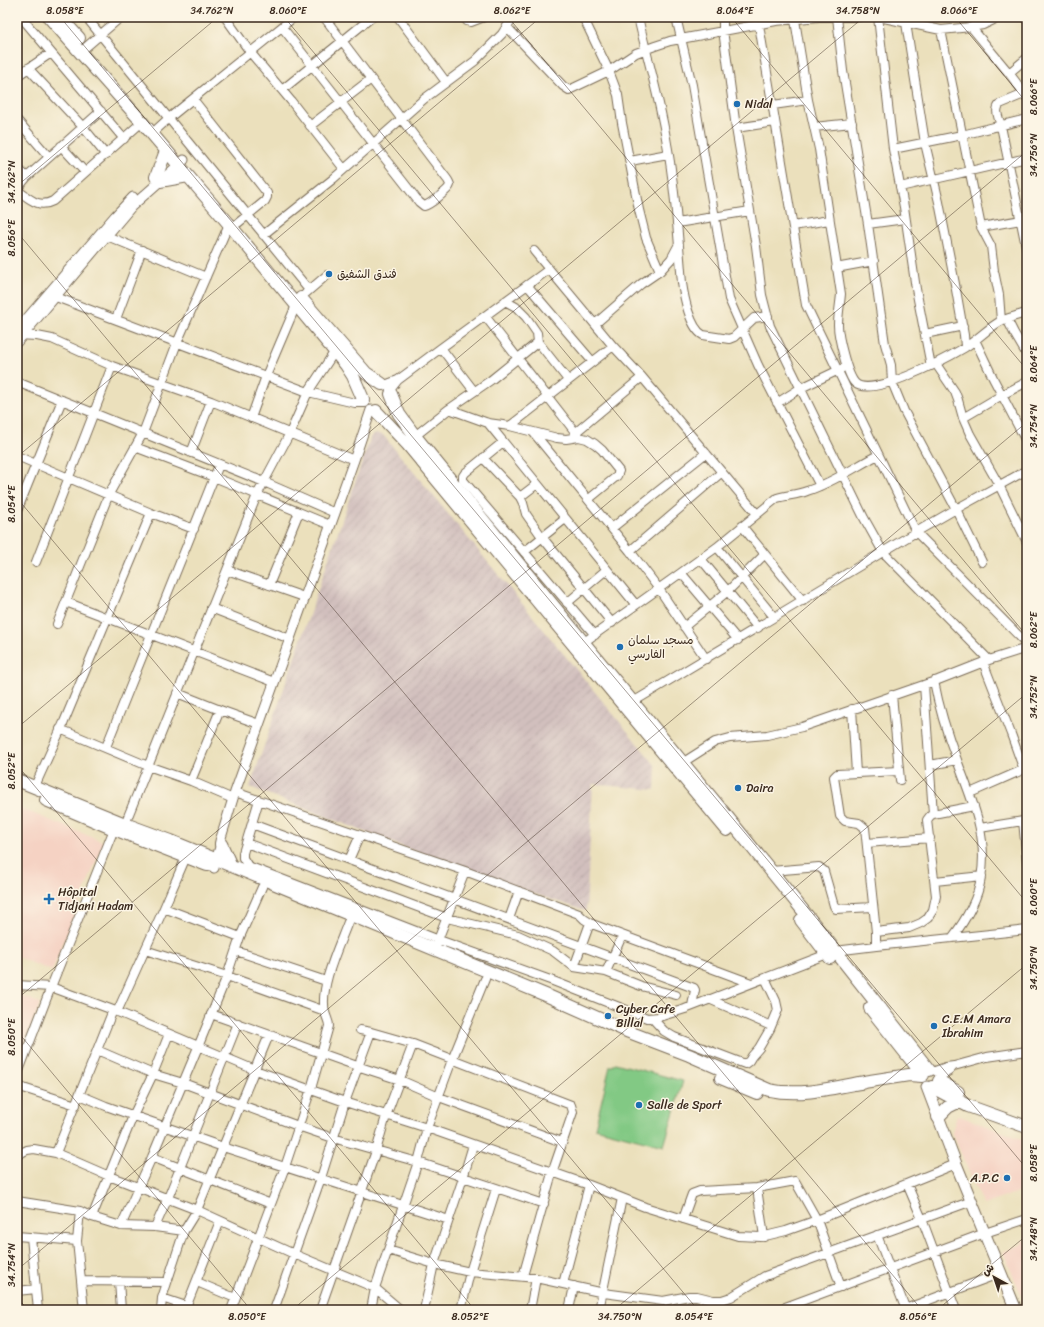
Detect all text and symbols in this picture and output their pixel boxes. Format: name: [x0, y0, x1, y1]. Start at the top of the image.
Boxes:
text: 8.058°E: [46, 2, 85, 20]
text: 34.762°N: [190, 2, 234, 20]
text: 8.060°E: [269, 2, 308, 20]
text: 8.062°E: [494, 2, 532, 20]
text: 8.064°E: [716, 2, 755, 20]
text: 34.758°N: [836, 2, 880, 20]
text: 8.066°E: [941, 2, 979, 20]
text: 8.066°E: [1025, 77, 1043, 115]
place label: Nidal: [745, 93, 773, 115]
marker: Nidal: [732, 99, 742, 109]
text: 34.756°N: [1025, 133, 1043, 177]
text: 34.762°N: [3, 160, 21, 204]
text: 8.056°E: [3, 218, 21, 257]
place label: فندق الشفيق: [337, 263, 397, 285]
marker: فندق الشفيق: [324, 269, 334, 279]
text: 8.064°E: [1025, 344, 1043, 383]
text: 34.754°N: [1025, 404, 1043, 448]
text: 8.054°E: [3, 484, 21, 523]
text: 8.062°E: [1025, 610, 1043, 648]
place label: مسجد سلمان الفارسي: [628, 629, 694, 665]
marker: مسجد سلمان الفارسي: [615, 642, 625, 652]
text: 34.752°N: [1025, 675, 1043, 719]
text: 8.052°E: [3, 751, 21, 790]
place label: Daira: [746, 777, 773, 799]
marker: Daira: [733, 783, 743, 793]
text: 8.060°E: [1025, 877, 1043, 916]
place label: Hôpital Tidjani Hadam: [58, 881, 133, 917]
marker: Hôpital Tidjani Hadam: [43, 893, 55, 905]
text: 34.750°N: [1025, 946, 1043, 990]
place label: Cyber Cafe Billal: [616, 998, 675, 1034]
place label: C.E.M Amara Ibrahim: [941, 1008, 1012, 1044]
marker: Cyber Cafe Billal: [603, 1011, 613, 1021]
text: 8.050°E: [3, 1017, 21, 1056]
marker: C.E.M Amara Ibrahim: [929, 1021, 939, 1031]
place label: Salle de Sport: [647, 1094, 723, 1116]
marker: Salle de Sport: [634, 1100, 644, 1110]
text: 8.058°E: [1025, 1143, 1043, 1182]
place label: A.P.C: [969, 1167, 1000, 1189]
marker: A.P.C: [1002, 1173, 1012, 1183]
text: 34.748°N: [1025, 1217, 1043, 1261]
text: 34.754°N: [3, 1243, 21, 1287]
north arrow: [974, 1257, 1014, 1297]
text: ش: [977, 1259, 999, 1281]
text: 8.050°E: [228, 1308, 267, 1326]
text: 8.052°E: [451, 1308, 490, 1326]
text: 34.750°N: [598, 1308, 642, 1326]
text: 8.054°E: [675, 1308, 714, 1326]
text: 8.056°E: [900, 1308, 938, 1326]

